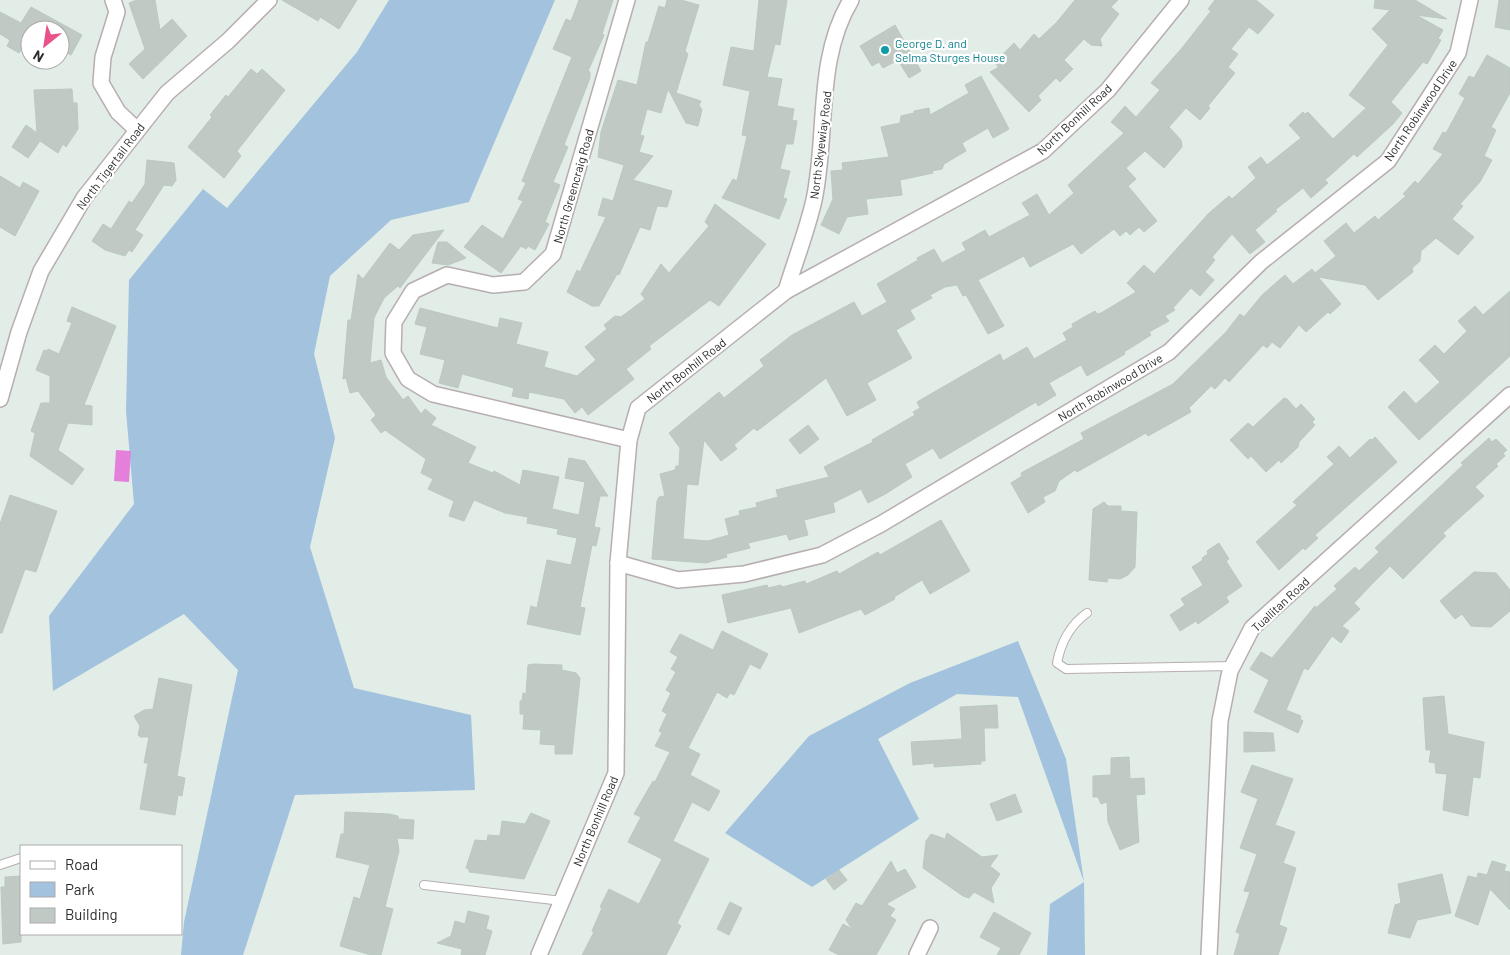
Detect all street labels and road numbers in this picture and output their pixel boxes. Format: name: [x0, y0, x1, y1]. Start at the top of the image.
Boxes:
street label: North Robinwood Drive: [1381, 57, 1459, 163]
street label: North Bonhill Road: [1034, 81, 1114, 157]
street label: North Skyewiay Road: [806, 90, 834, 200]
street label: North Tigertail Road: [73, 120, 147, 212]
street label: North Greencraig Road: [550, 127, 596, 245]
street label: North Bonhill Road: [643, 335, 729, 405]
street label: North Robinwood Drive: [1055, 350, 1165, 424]
street label: Tuallitan Road: [1248, 574, 1312, 634]
street label: North Bonhill Road: [570, 774, 620, 868]

